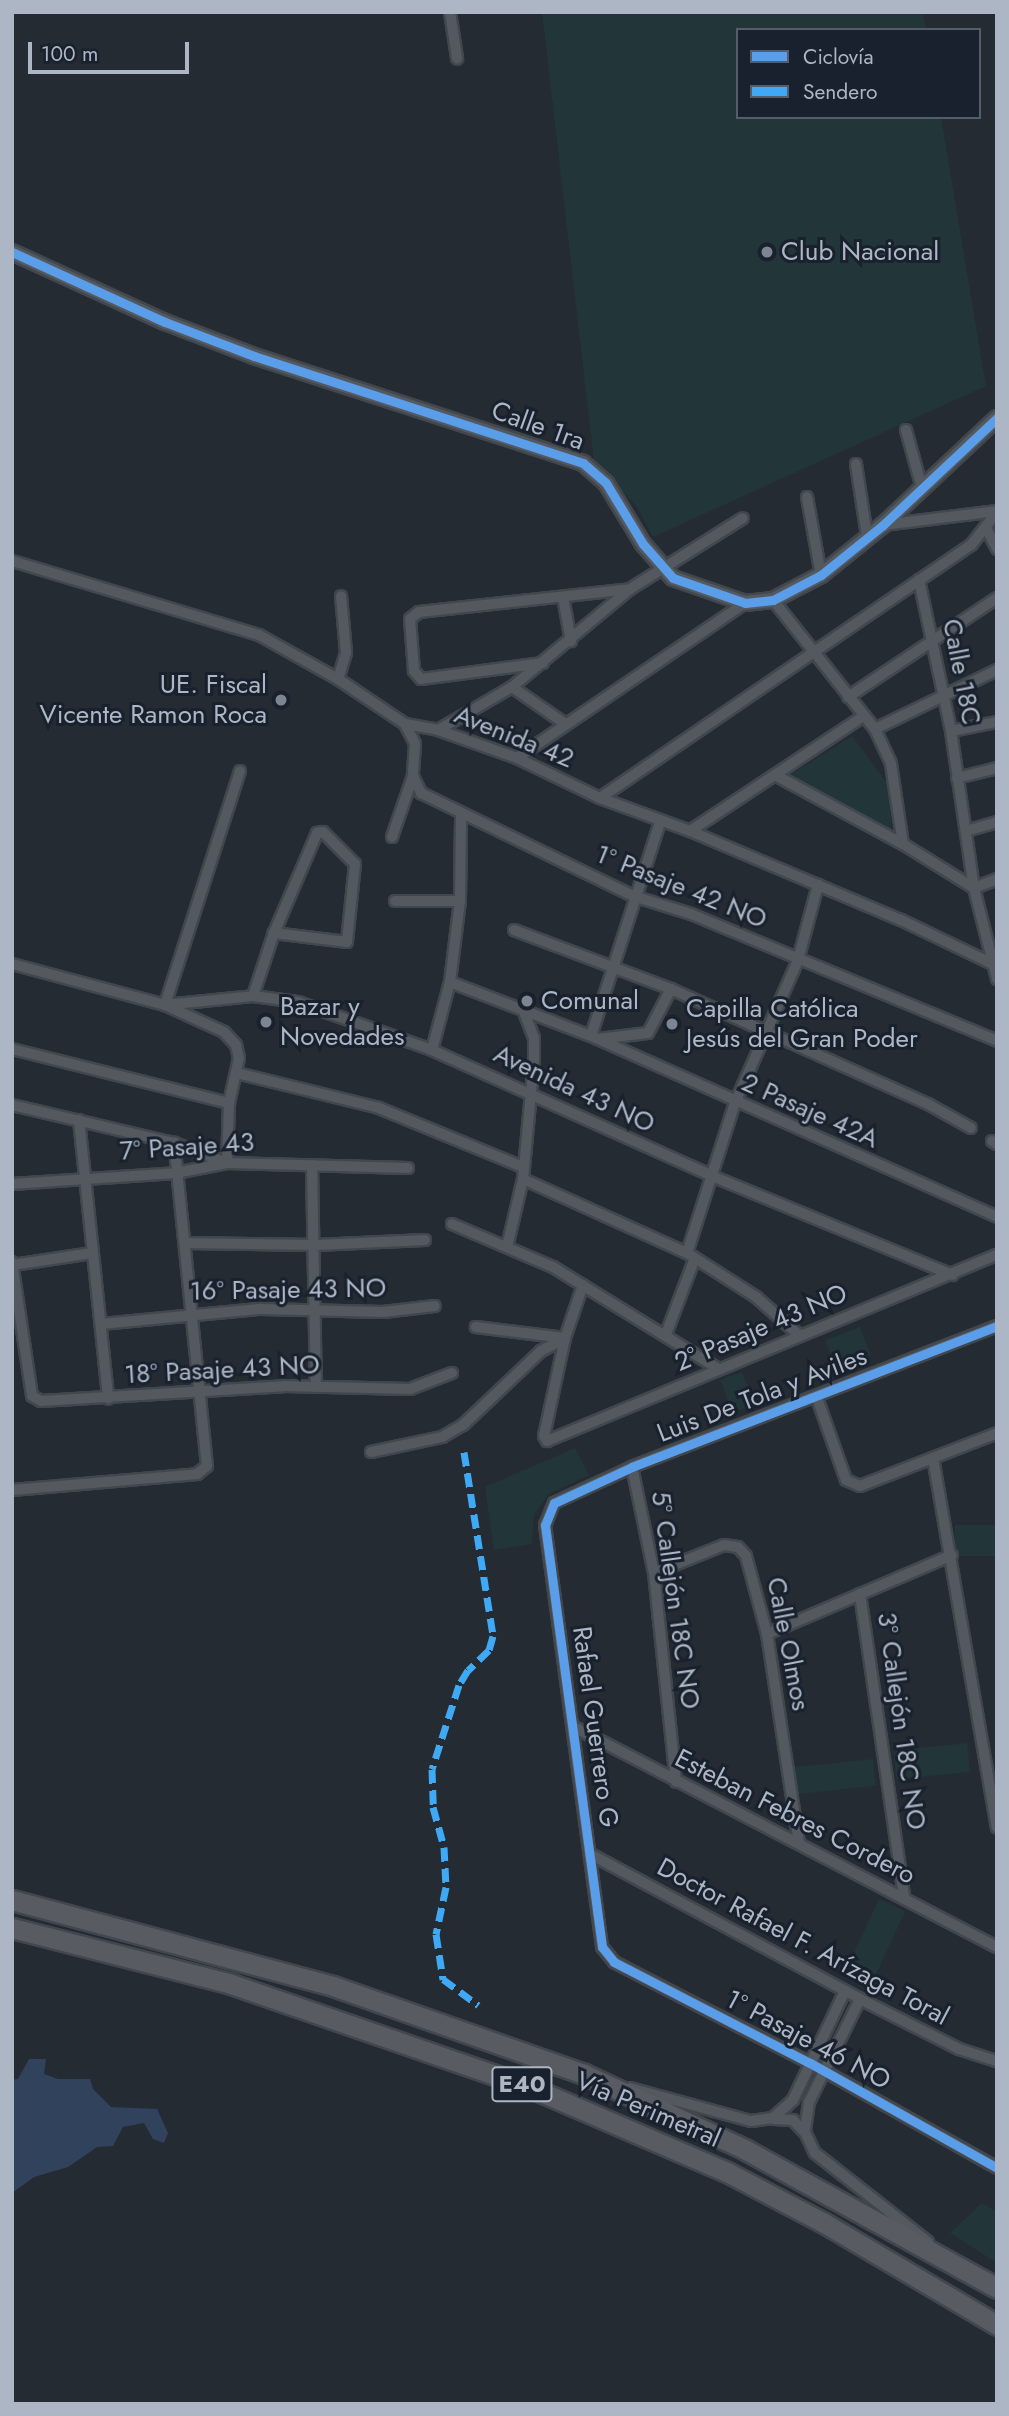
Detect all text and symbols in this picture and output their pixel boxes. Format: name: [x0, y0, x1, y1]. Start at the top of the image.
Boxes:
scale bar: [32, 28, 192, 72]
legend: [736, 28, 981, 119]
text: 100 m: [41, 39, 98, 69]
text: Ciclovía: [803, 42, 874, 72]
text: Sendero: [803, 77, 878, 107]
place label: Club Nacional: [781, 236, 939, 268]
marker: Club Nacional: [759, 244, 775, 260]
street label: Calle 1ra: [487, 395, 589, 457]
street label: Calle 18C: [935, 616, 987, 728]
place label: UE. Fiscal Vicente Ramon Roca: [40, 669, 267, 730]
marker: UE. Fiscal Vicente Ramon Roca: [273, 692, 289, 708]
street label: Avenida 42: [450, 699, 578, 775]
street label: 1° Pasaje 42 NO: [591, 838, 771, 936]
place label: Comunal: [541, 985, 639, 1017]
place label: Bazar y Novedades: [280, 991, 404, 1052]
marker: Comunal: [519, 993, 535, 1009]
place label: Capilla Católica Jesús del Gran Poder: [686, 993, 918, 1054]
marker: Bazar y Novedades: [258, 1014, 274, 1030]
marker: Capilla Católica Jesús del Gran Poder: [664, 1016, 680, 1032]
street label: Avenida 43 NO: [489, 1038, 659, 1140]
street label: 2 Pasaje 42A: [737, 1067, 883, 1155]
street label: 7° Pasaje 43: [119, 1127, 255, 1167]
street label: 16° Pasaje 43 NO: [190, 1273, 386, 1307]
street label: 2° Pasaje 43 NO: [670, 1278, 852, 1378]
street label: Luis De Tola y Aviles: [653, 1341, 871, 1449]
street label: 18° Pasaje 43 NO: [124, 1349, 320, 1391]
street label: 5° Callejón 18C NO: [644, 1489, 706, 1711]
street label: Calle Olmos: [760, 1575, 816, 1713]
street label: 3° Callejón 18C NO: [870, 1610, 932, 1832]
street label: Rafael Guerrero G: [565, 1624, 625, 1830]
street label: Esteban Febres Cordero: [670, 1743, 920, 1891]
street label: Doctor Rafael F. Arízaga Toral: [652, 1852, 954, 2032]
street label: 1° Pasaje 46 NO: [720, 1984, 896, 2096]
road number: E40: [490, 2064, 554, 2104]
street label: Vía Perimetral: [571, 2066, 725, 2154]

